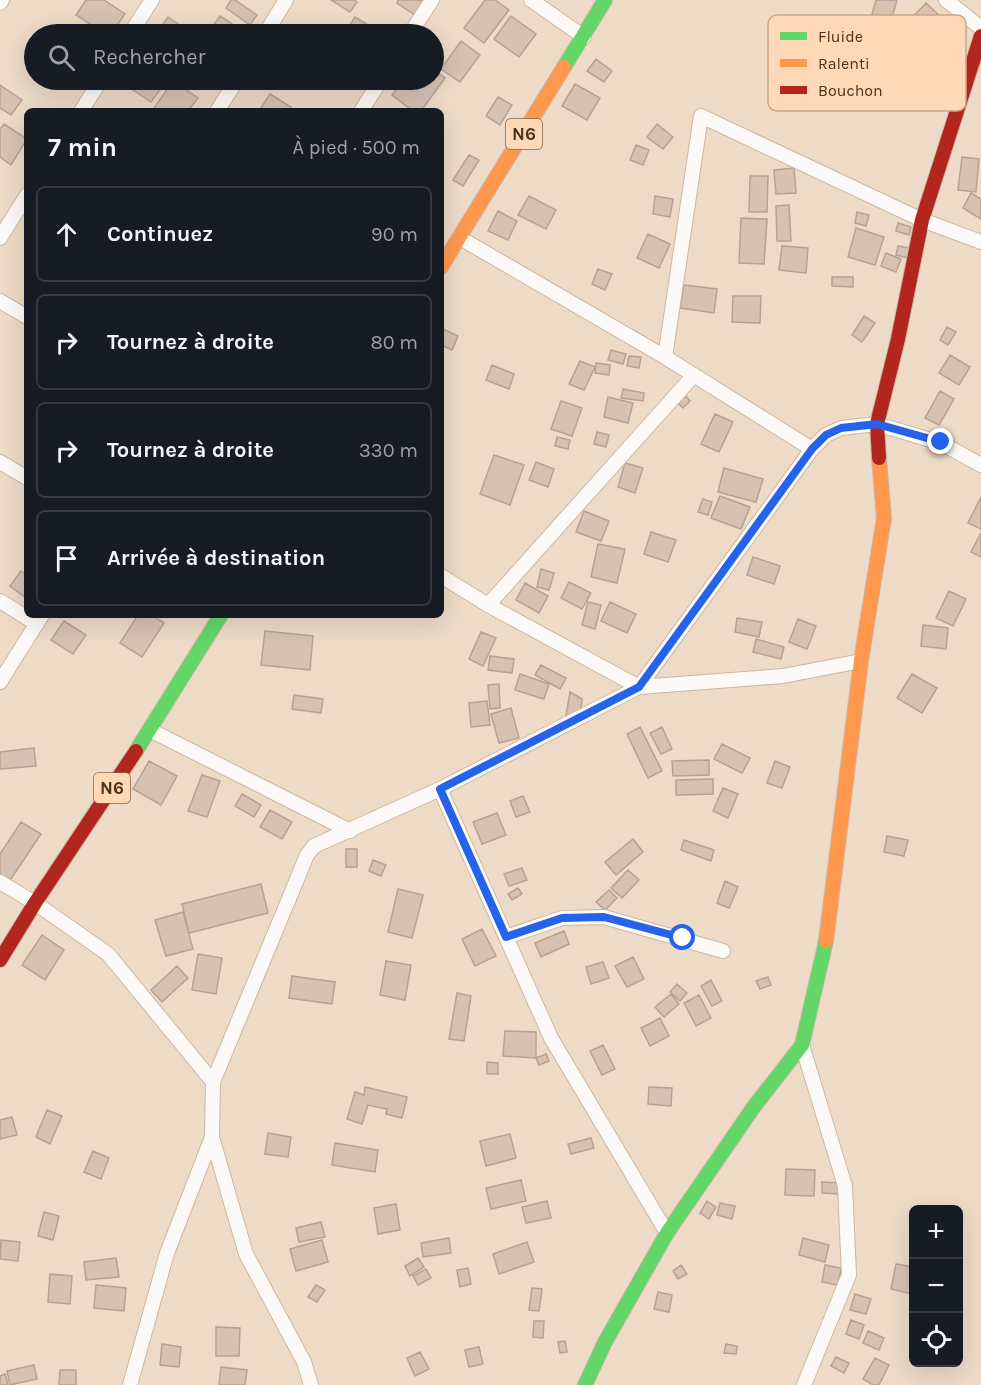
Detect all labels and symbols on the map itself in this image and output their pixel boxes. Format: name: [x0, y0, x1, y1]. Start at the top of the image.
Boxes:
legend: [768, 15, 966, 111]
text: Fluide: [818, 27, 863, 46]
text: Ralenti: [818, 54, 870, 73]
text: Bouchon: [818, 81, 883, 100]
road number: N6: [506, 119, 542, 149]
route end: [927, 428, 953, 454]
road number: N6: [94, 773, 130, 803]
route start: [669, 924, 695, 950]

